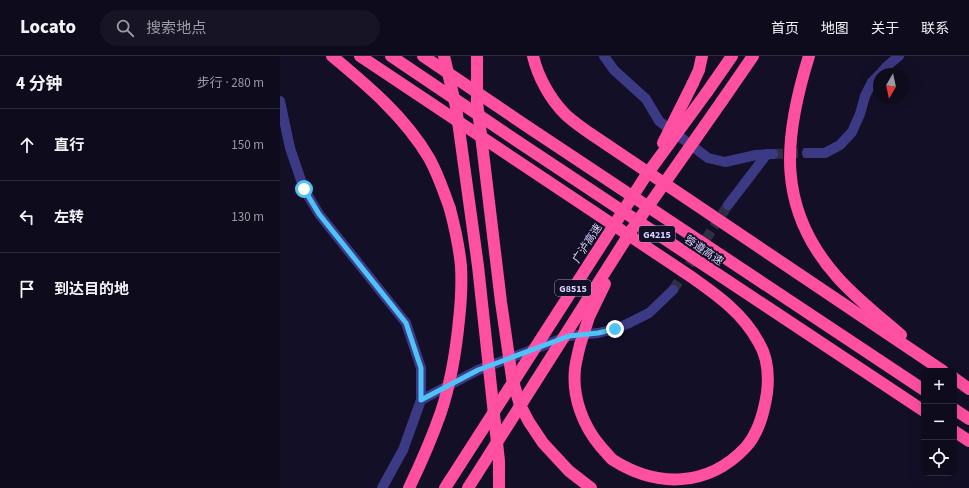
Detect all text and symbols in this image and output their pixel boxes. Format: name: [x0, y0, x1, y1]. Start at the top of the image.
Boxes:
search box: [100, 10, 380, 46]
text: Locato: [20, 14, 76, 41]
icon: search: [114, 17, 136, 39]
text: 搜索地点: [146, 18, 206, 39]
text: 首页: [771, 19, 799, 39]
text: 地图: [821, 19, 849, 39]
text: 关于: [871, 19, 899, 39]
text: 联系: [921, 19, 949, 39]
north arrow: [873, 68, 909, 104]
text: 4 分钟: [16, 72, 62, 96]
text: 步行 · 280 m: [197, 74, 264, 92]
icon: ahead: [16, 134, 38, 156]
text: 直行: [54, 135, 84, 156]
text: 150 m: [231, 136, 264, 154]
route start: [295, 180, 313, 198]
icon: left: [16, 206, 38, 228]
text: 左转: [54, 207, 84, 228]
text: 130 m: [231, 208, 264, 226]
street label: 广泸高速: [569, 221, 606, 266]
road number: G4215: [639, 226, 675, 242]
street label: 蓉遵高速: [681, 232, 726, 269]
icon: arrive: [16, 278, 38, 300]
text: 到达目的地: [54, 279, 129, 300]
road number: G8515: [555, 280, 591, 296]
route end: [606, 320, 624, 338]
map controls: [921, 368, 957, 476]
button: +: [921, 368, 957, 404]
button: −: [921, 404, 957, 440]
button: locate: [921, 440, 957, 476]

